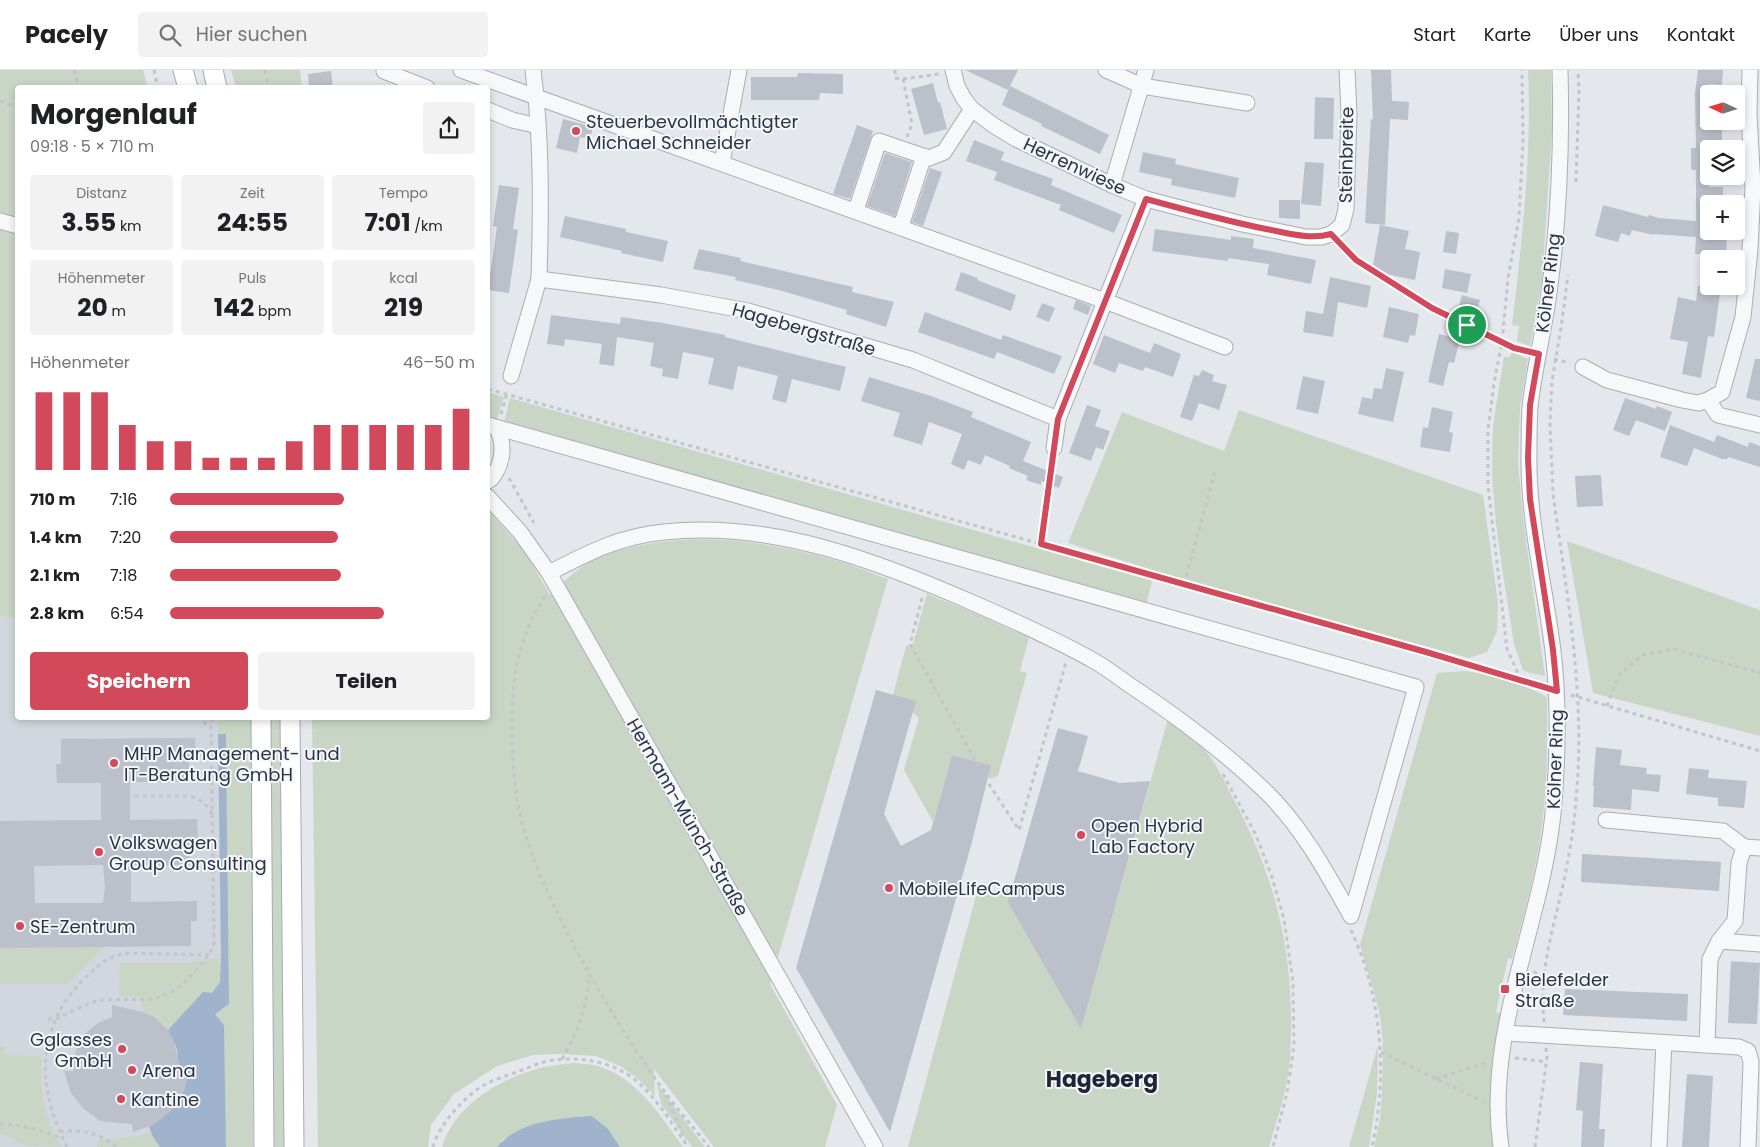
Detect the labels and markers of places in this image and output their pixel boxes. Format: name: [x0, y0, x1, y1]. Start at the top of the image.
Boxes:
place label: Steuerbevollmächtigter Michael Schneider: [586, 109, 798, 155]
marker: Steuerbevollmächtigter Michael Schneider: [570, 125, 582, 137]
pin: [1446, 304, 1488, 346]
place label: MHP Management- und IT-Beratung GmbH: [124, 741, 340, 787]
marker: MHP Management- und IT-Beratung GmbH: [108, 757, 120, 769]
place label: Open Hybrid Lab Factory: [1091, 813, 1203, 859]
marker: Open Hybrid Lab Factory: [1075, 829, 1087, 841]
place label: Volkswagen Group Consulting: [109, 830, 267, 876]
marker: Volkswagen Group Consulting: [93, 846, 105, 858]
place label: MobileLifeCampus: [899, 876, 1065, 901]
marker: MobileLifeCampus: [883, 882, 895, 894]
place label: SE-Zentrum: [30, 914, 135, 939]
marker: SE-Zentrum: [14, 920, 26, 932]
place label: Bielefelder Straße: [1515, 967, 1609, 1013]
marker: Bielefelder Straße: [1499, 983, 1511, 995]
place label: Gglasses GmbH: [30, 1027, 112, 1073]
marker: Gglasses GmbH: [116, 1043, 128, 1055]
place label: Arena: [142, 1058, 196, 1083]
marker: Arena: [126, 1064, 138, 1076]
place label: Kantine: [131, 1087, 199, 1112]
marker: Kantine: [115, 1093, 127, 1105]

